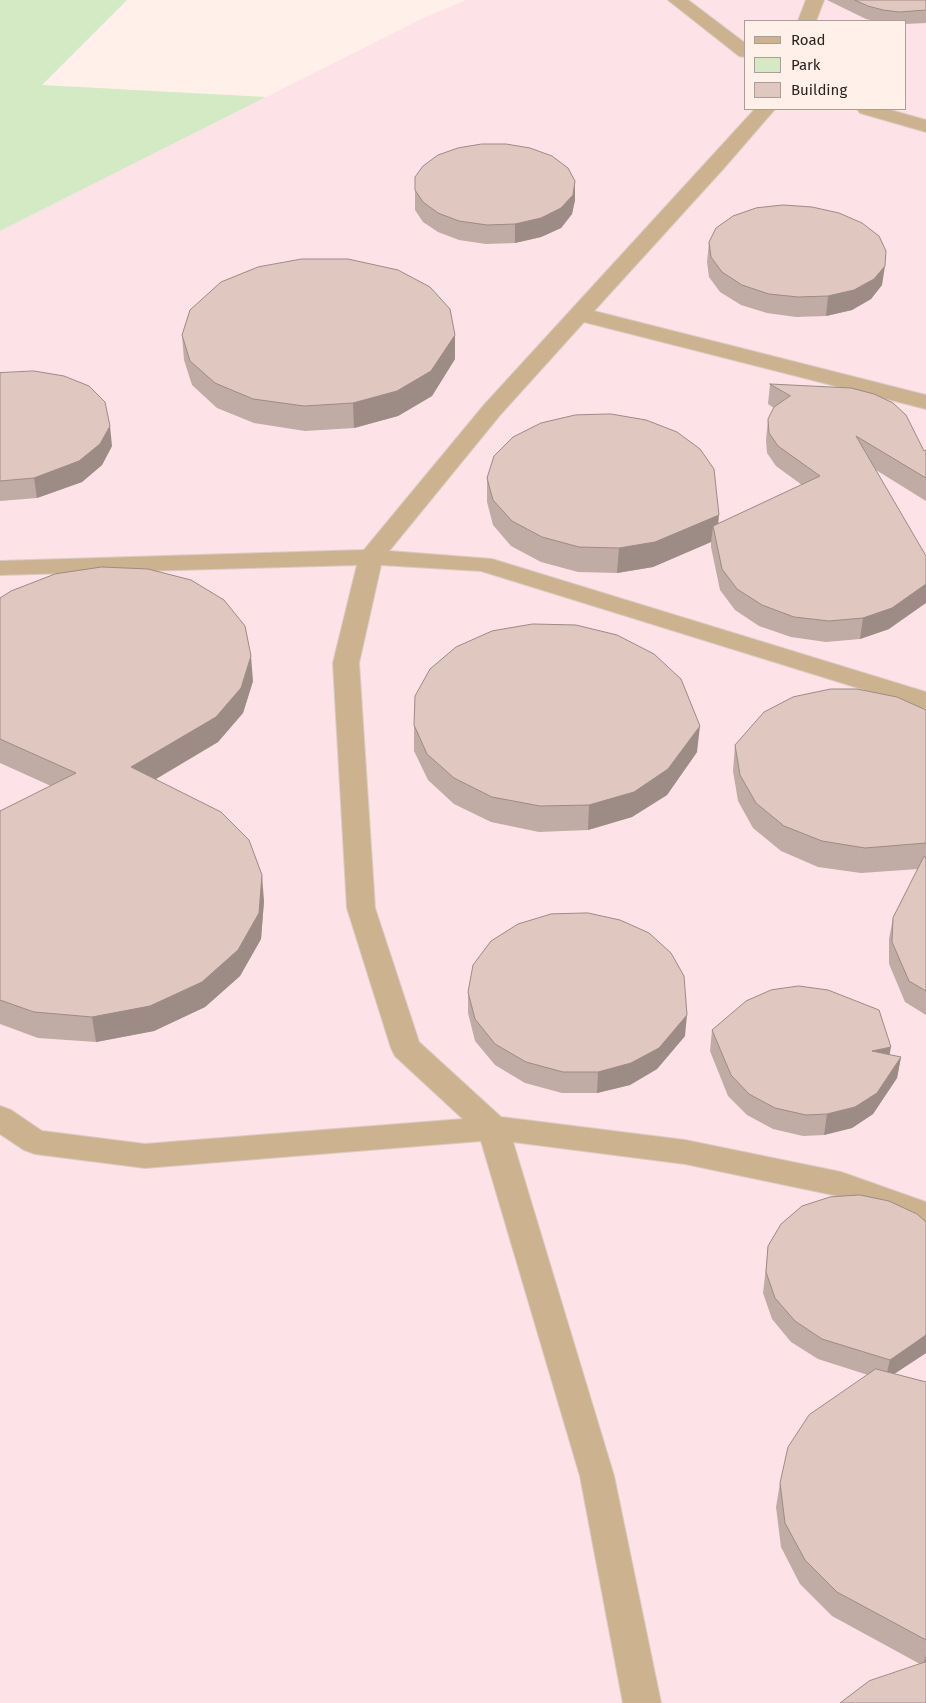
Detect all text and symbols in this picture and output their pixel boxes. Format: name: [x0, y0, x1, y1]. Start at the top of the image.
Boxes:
legend: [744, 20, 906, 110]
text: Road: [791, 31, 826, 49]
text: Park: [791, 56, 821, 74]
text: Building: [791, 81, 847, 99]

